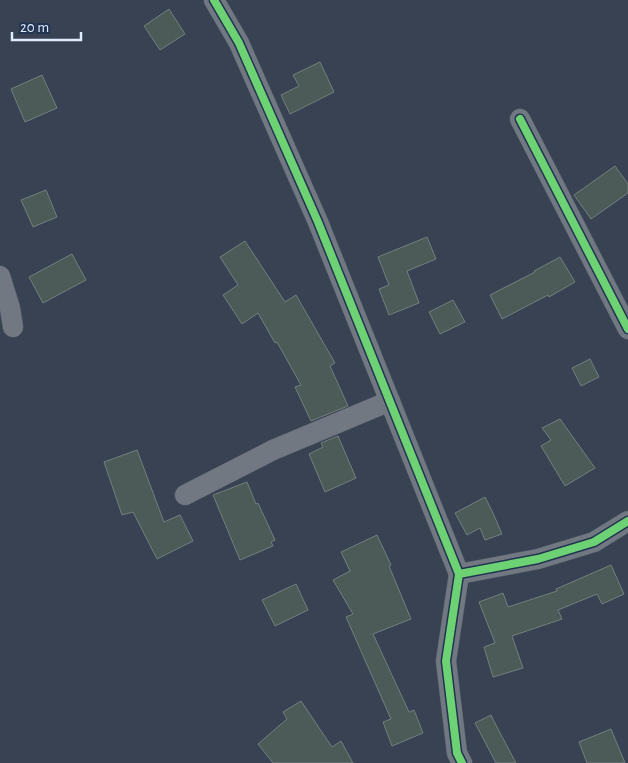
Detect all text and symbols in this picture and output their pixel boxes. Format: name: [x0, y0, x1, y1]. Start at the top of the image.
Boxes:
scale bar: [12, 10, 81, 42]
text: 20 m: [20, 20, 49, 35]

